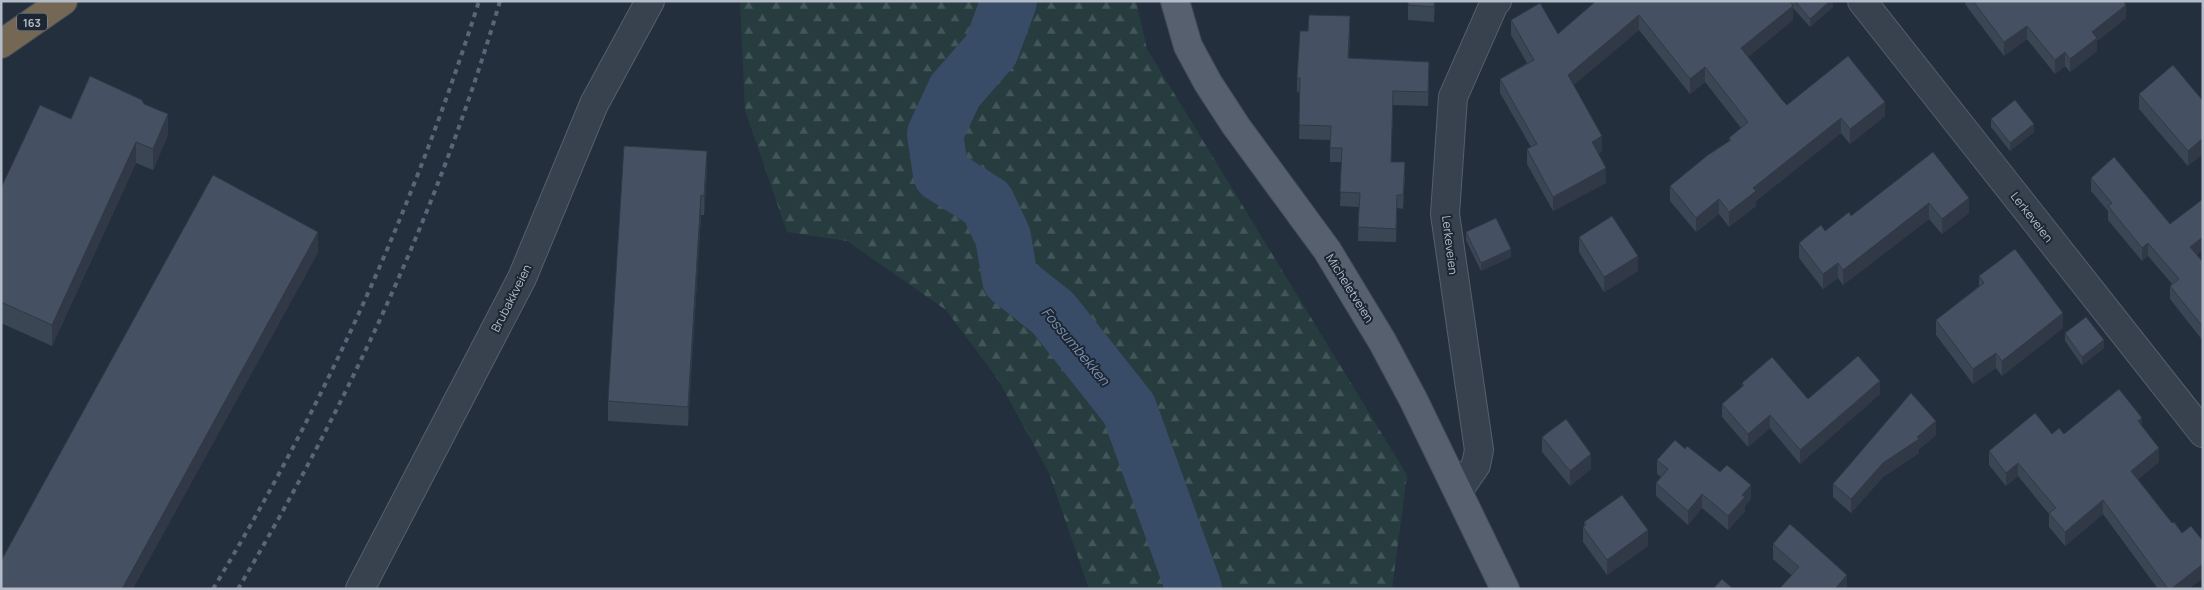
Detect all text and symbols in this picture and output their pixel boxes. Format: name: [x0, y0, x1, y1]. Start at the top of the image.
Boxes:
road number: 163: [17, 14, 47, 31]
street label: Lerkeveien: [2007, 188, 2057, 246]
street label: Lerkeveien: [1438, 214, 1462, 276]
street label: Micheletveien: [1322, 250, 1378, 326]
street label: Brubakkveien: [487, 261, 535, 335]
water label: Fossumbekken: [1038, 303, 1115, 390]

